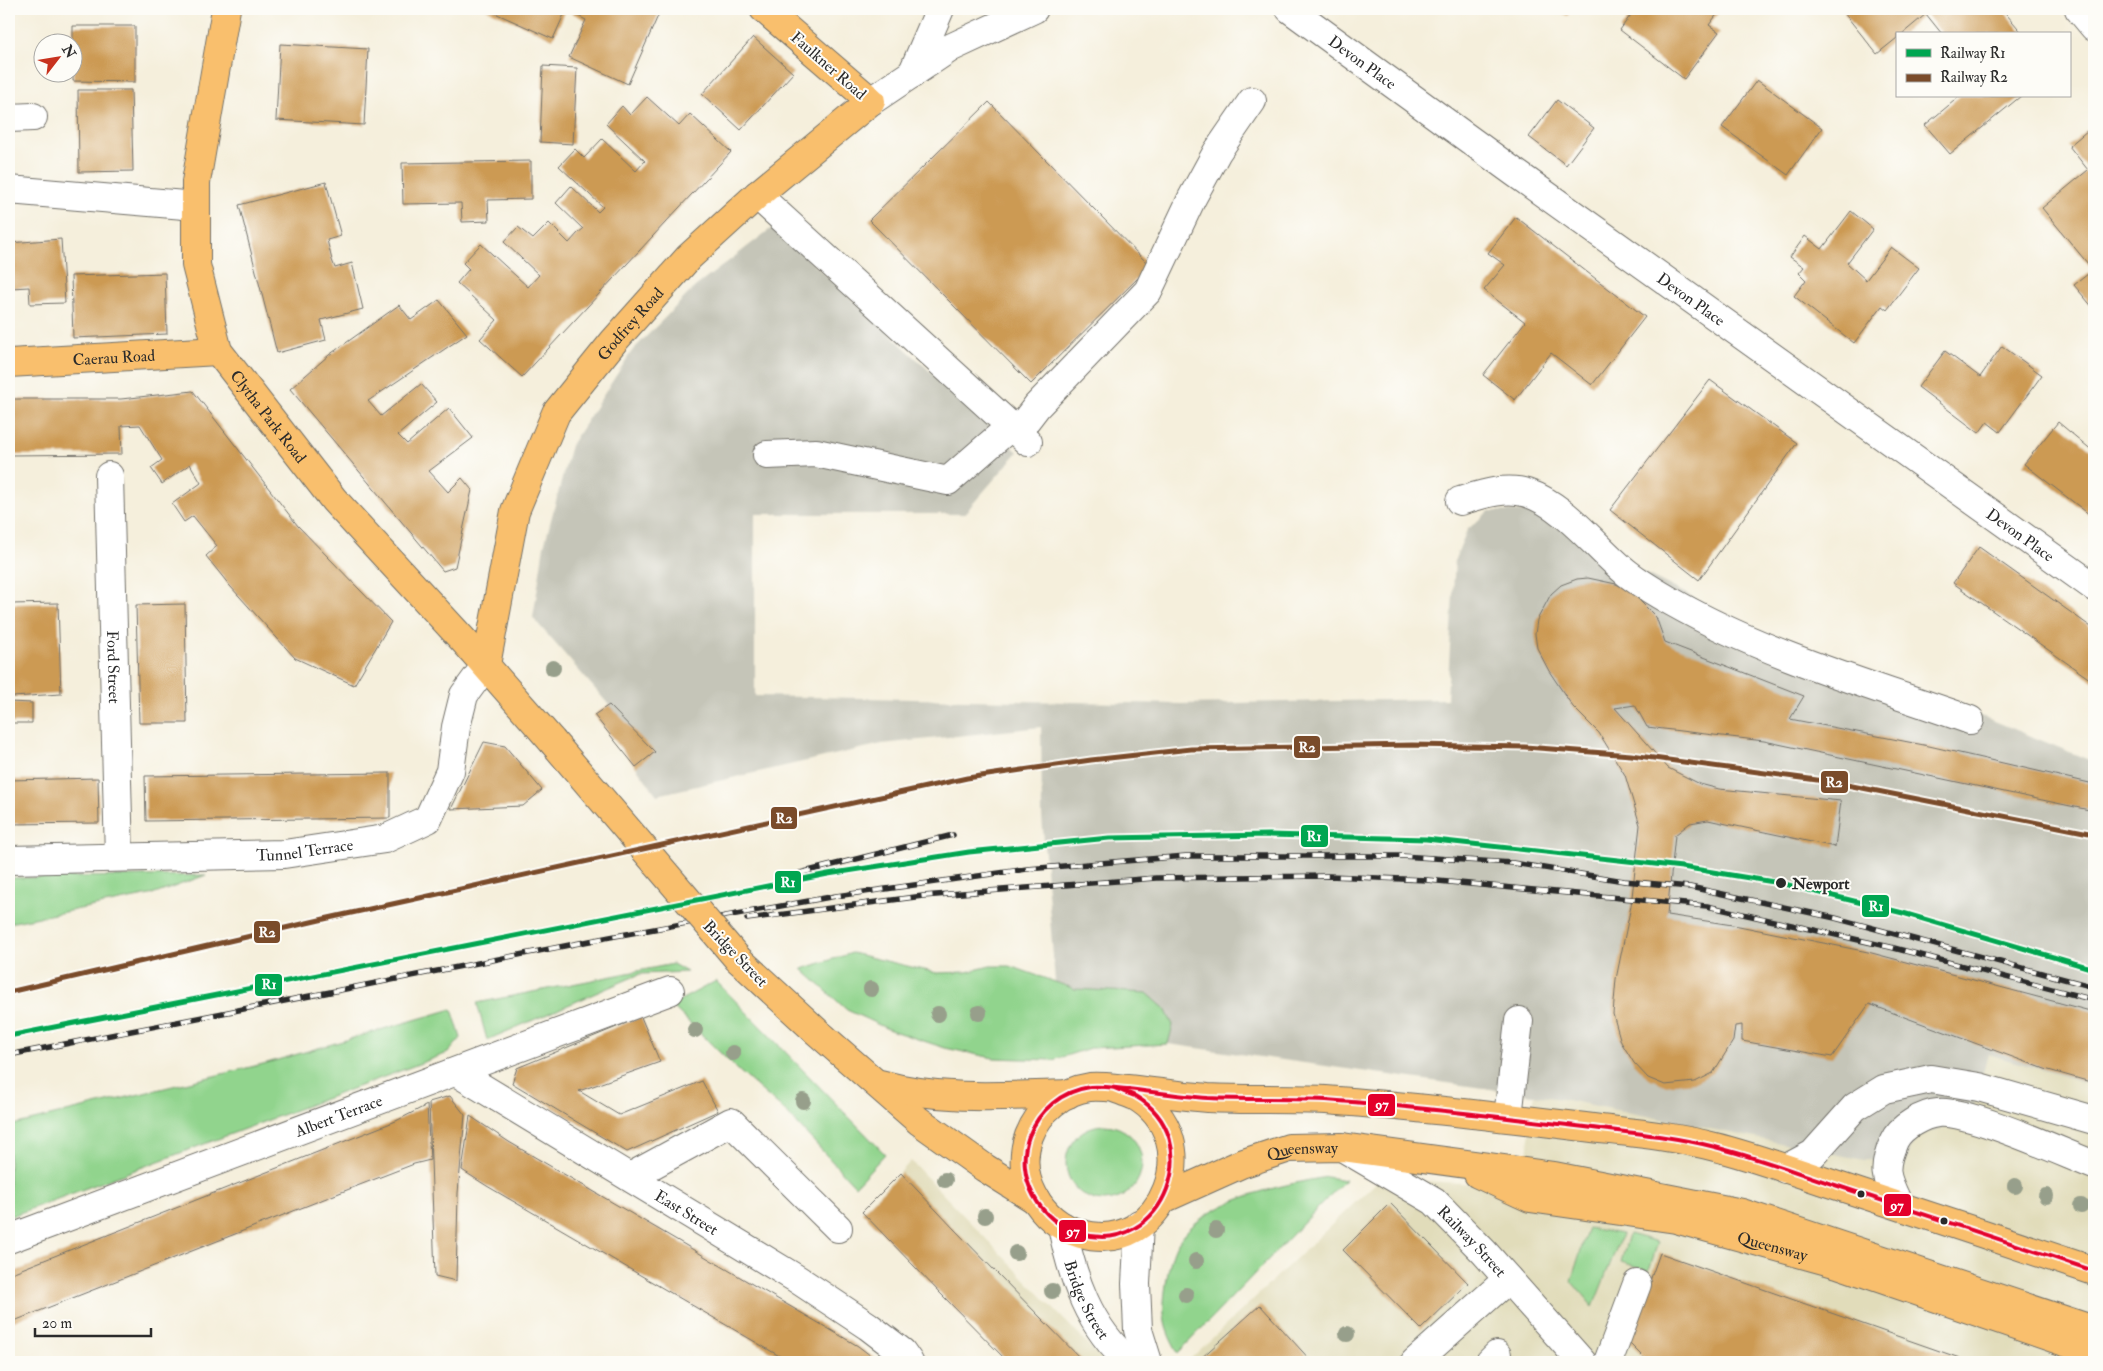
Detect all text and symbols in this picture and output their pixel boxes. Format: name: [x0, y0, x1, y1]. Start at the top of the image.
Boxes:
street label: Faulkner Road: [786, 27, 870, 104]
street label: Devon Place: [1324, 31, 1400, 94]
north arrow: [32, 32, 82, 82]
legend: [1896, 32, 2070, 98]
text: N: [58, 41, 79, 62]
text: Railway R1: [1940, 44, 2006, 63]
text: Railway R2: [1940, 68, 2008, 87]
street label: Devon Place: [1653, 269, 1729, 331]
street label: Godfrey Road: [593, 283, 668, 365]
street label: Caerau Road: [72, 346, 156, 370]
street label: Clytha Park Road: [226, 366, 310, 467]
street label: Devon Place: [1982, 504, 2058, 567]
street label: Ford Street: [102, 630, 124, 704]
line badge: R2: [1293, 735, 1321, 759]
text: R2: [1298, 739, 1316, 756]
line badge: R2: [1820, 770, 1849, 794]
text: R2: [1825, 774, 1843, 791]
line badge: R2: [770, 806, 798, 830]
text: R2: [775, 810, 793, 827]
line badge: R1: [1300, 824, 1329, 848]
text: R1: [1306, 828, 1322, 845]
street label: Tunnel Terrace: [256, 835, 355, 866]
line badge: R1: [774, 870, 802, 894]
text: R1: [780, 874, 796, 891]
place label: Newport: [1791, 874, 1850, 895]
marker: Newport: [1774, 876, 1788, 890]
line badge: R1: [1861, 894, 1890, 918]
text: R1: [1868, 898, 1884, 915]
street label: Bridge Street: [699, 916, 772, 991]
line badge: R2: [253, 920, 281, 944]
text: R2: [258, 924, 276, 941]
line badge: R1: [254, 973, 283, 997]
text: R1: [261, 976, 277, 993]
street label: Albert Terrace: [292, 1091, 386, 1142]
line badge: 97: [1367, 1093, 1396, 1117]
text: 97: [1373, 1096, 1389, 1113]
street label: Queensway: [1264, 1138, 1339, 1166]
street label: East Street: [651, 1186, 722, 1240]
unlabelled marker: [1856, 1189, 1866, 1199]
line badge: 97: [1883, 1193, 1912, 1217]
text: 97: [1888, 1197, 1904, 1214]
street label: Railway Street: [1433, 1202, 1510, 1281]
unlabelled marker: [1939, 1216, 1949, 1226]
line badge: 97: [1058, 1219, 1087, 1243]
text: 97: [1064, 1223, 1080, 1240]
street label: Queensway: [1735, 1227, 1811, 1266]
street label: Bridge Street: [1060, 1258, 1113, 1344]
scale bar: [35, 1306, 151, 1338]
text: 20 m: [42, 1314, 72, 1333]

